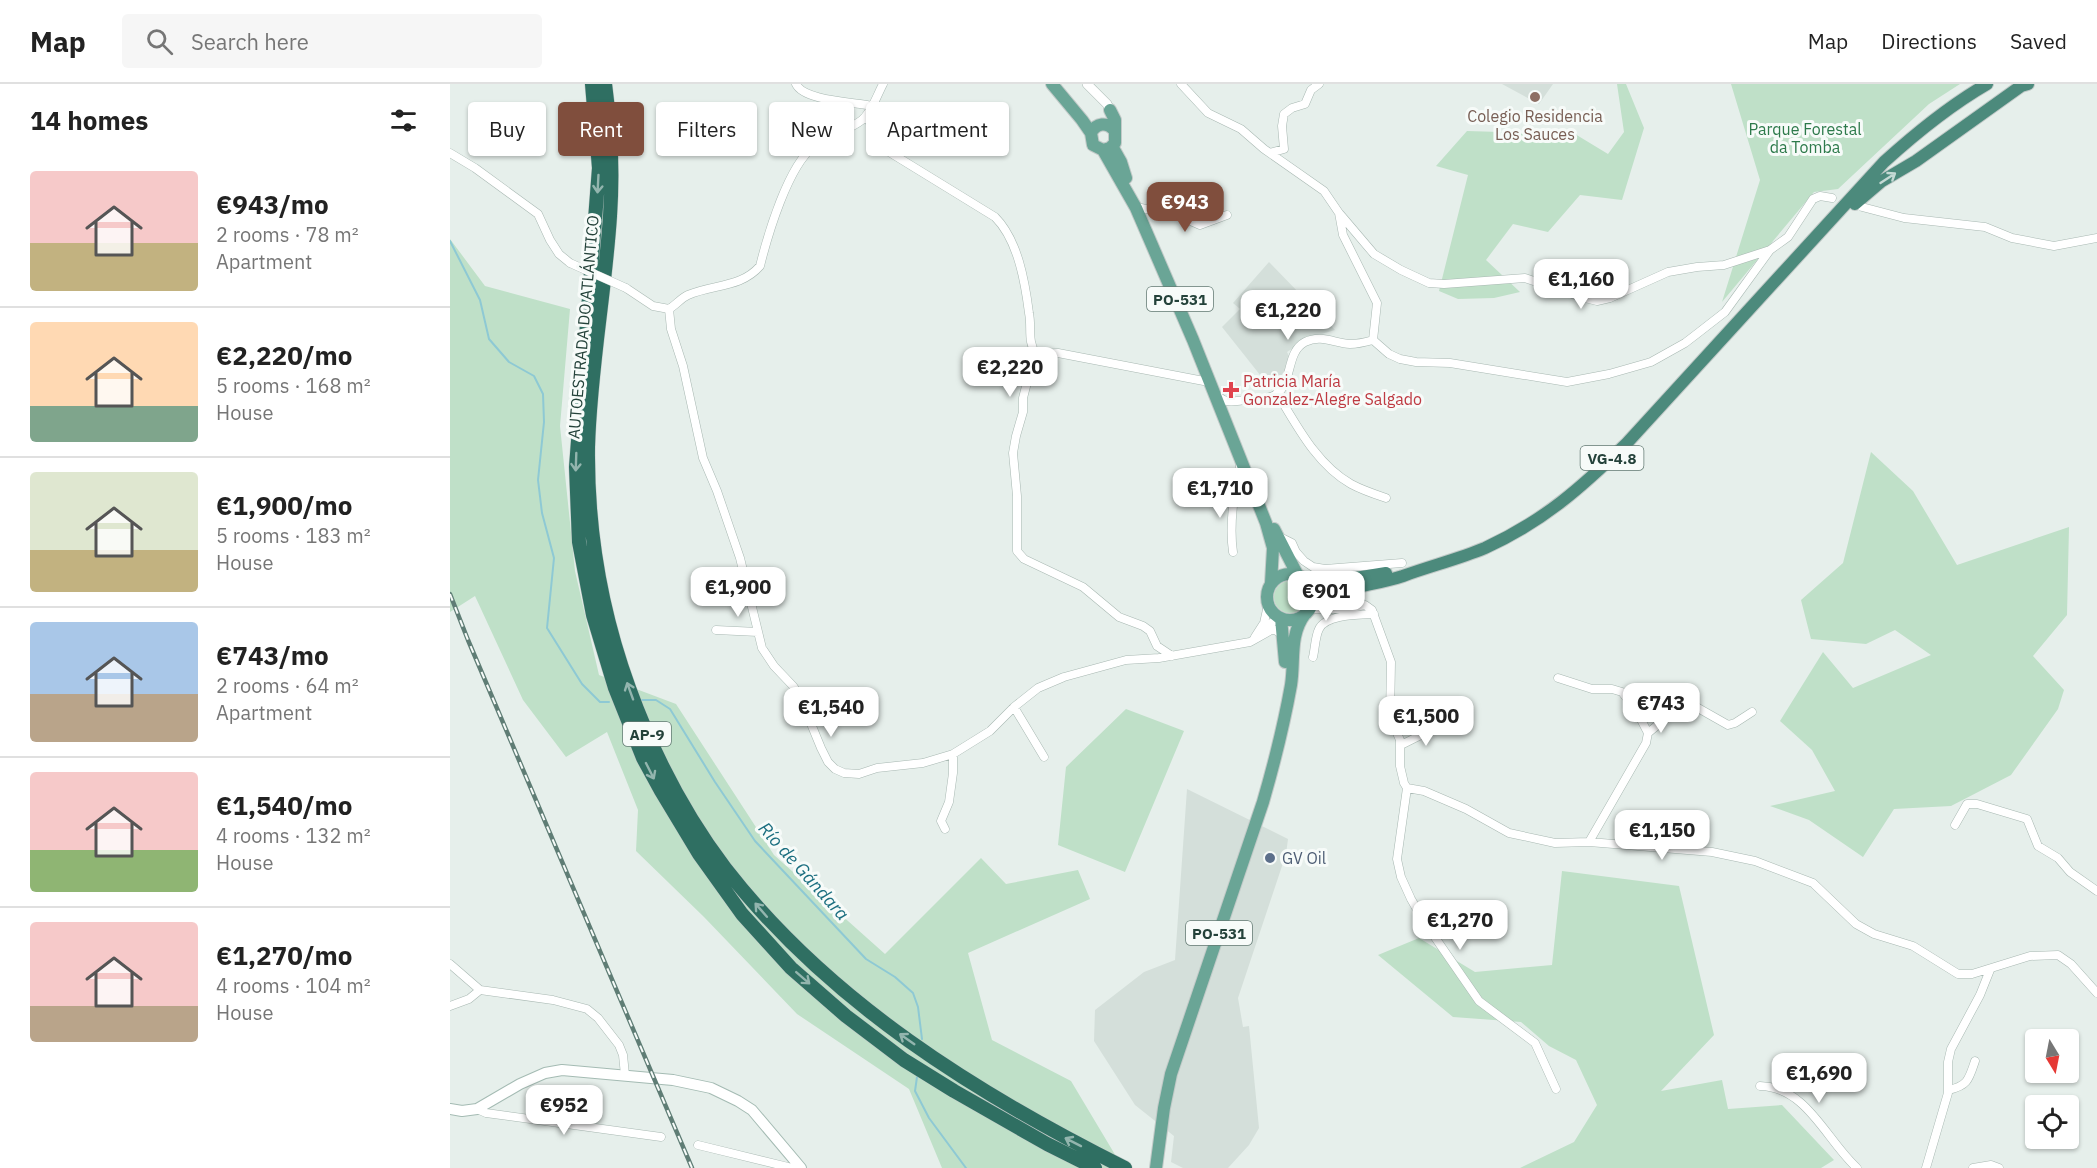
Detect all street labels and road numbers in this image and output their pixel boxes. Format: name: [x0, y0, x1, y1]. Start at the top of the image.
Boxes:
street label: AUTOESTRADA DO ATLÁNTICO: [562, 214, 603, 440]
road number: PO-531: [1147, 287, 1213, 311]
road number: VG-4.8: [1580, 446, 1644, 470]
road number: AP-9: [623, 722, 671, 746]
road number: PO-531: [1186, 921, 1252, 945]

